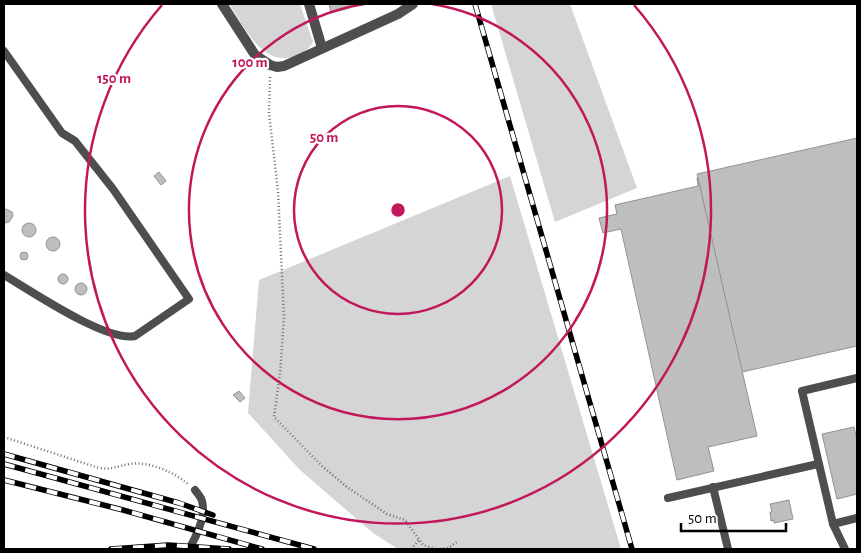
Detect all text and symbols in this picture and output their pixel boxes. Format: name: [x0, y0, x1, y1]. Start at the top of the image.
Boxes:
text: 100 m: [232, 55, 268, 70]
text: 150 m: [97, 71, 131, 86]
text: 50 m: [310, 130, 338, 145]
centre of rings: [389, 201, 407, 219]
scale bar: [681, 500, 786, 532]
text: 50 m: [688, 511, 717, 526]

